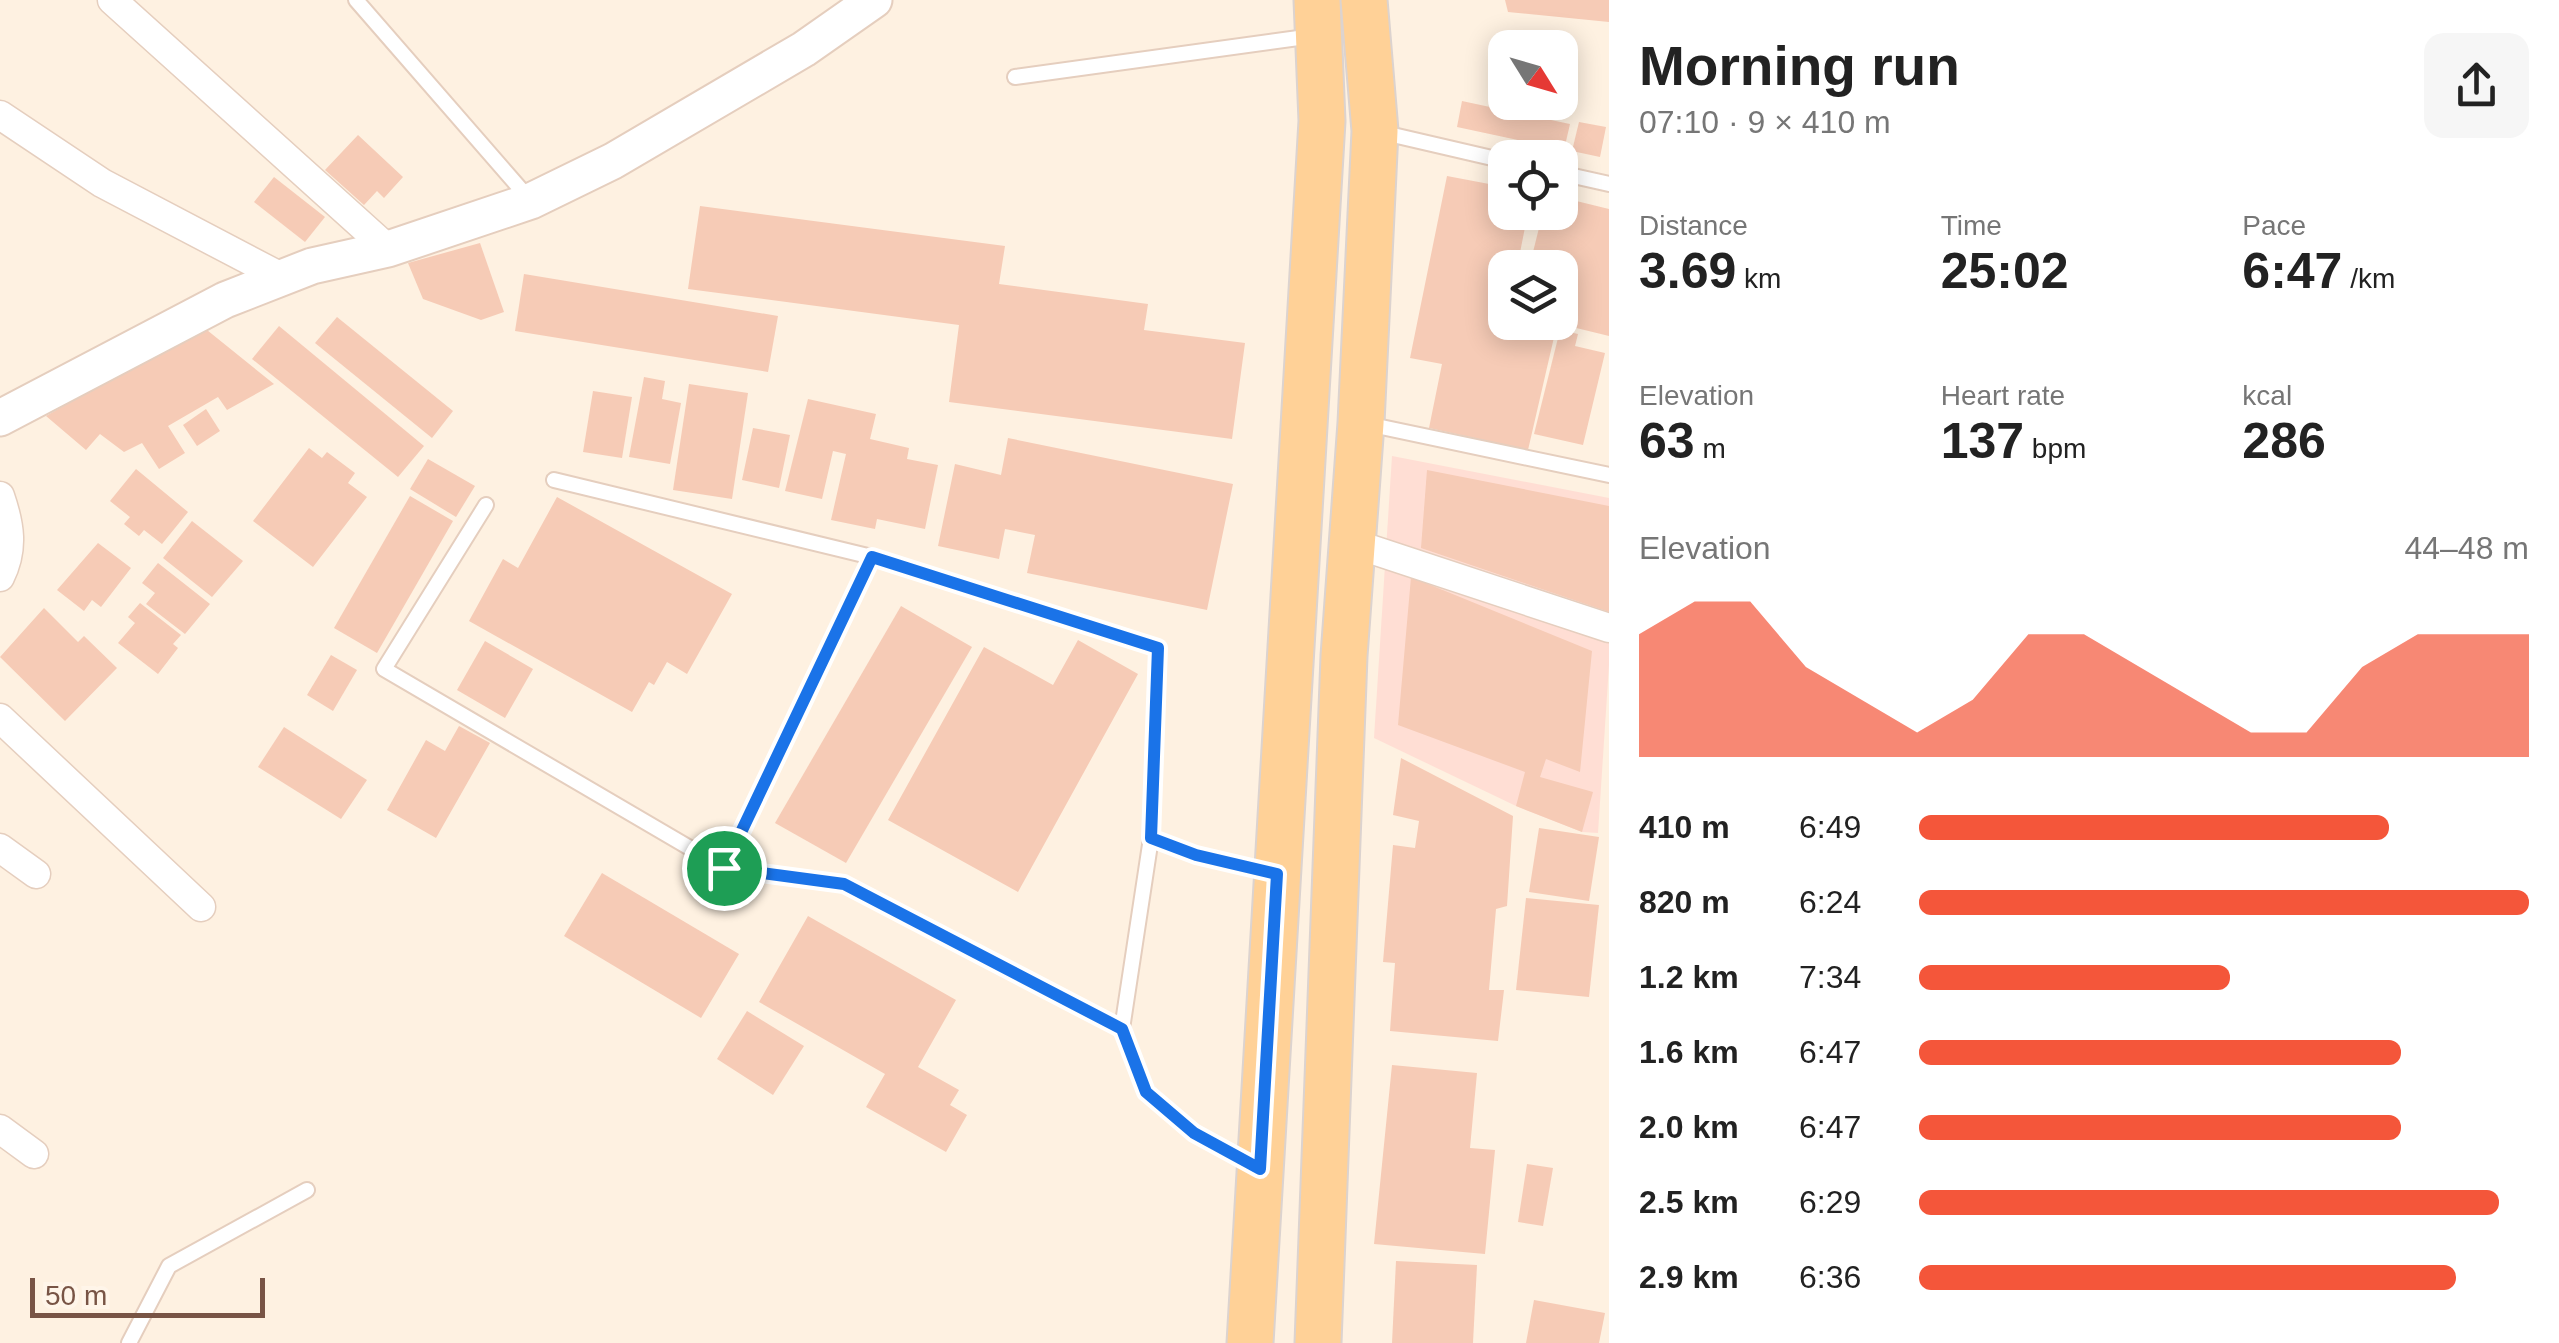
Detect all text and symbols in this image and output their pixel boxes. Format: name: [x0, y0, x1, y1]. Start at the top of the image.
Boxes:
north arrow: [1488, 30, 1578, 120]
map controls: [1488, 30, 1578, 340]
button: share: [2424, 33, 2529, 138]
text: Morning run: [1639, 35, 1960, 97]
text: 07:10 · 9 × 410 m: [1639, 104, 1891, 140]
button: locate: [1488, 140, 1578, 230]
text: Distance: [1639, 210, 1748, 241]
text: Time: [1941, 210, 2002, 241]
text: Pace: [2242, 210, 2306, 241]
text: 3.69: [1639, 243, 1736, 299]
text: 25:02: [1941, 243, 2069, 299]
text: 6:47: [2242, 243, 2342, 299]
button: layers: [1488, 250, 1578, 340]
text: km: [1736, 263, 1781, 294]
text: /km: [2342, 263, 2395, 294]
text: Elevation: [1639, 380, 1754, 411]
text: Heart rate: [1941, 380, 2065, 411]
text: kcal: [2242, 380, 2292, 411]
text: 63: [1639, 413, 1695, 469]
text: 137: [1941, 413, 2024, 469]
text: 286: [2242, 413, 2326, 469]
text: m: [1695, 433, 1726, 464]
text: bpm: [2024, 433, 2086, 464]
text: Elevation: [1639, 530, 1771, 566]
text: 44–48 m: [2404, 530, 2529, 566]
text: 410 m: [1639, 809, 1730, 845]
text: 6:49: [1799, 809, 1861, 845]
pin: [682, 826, 767, 911]
icon: arrive: [697, 841, 752, 896]
text: 820 m: [1639, 884, 1730, 920]
text: 6:24: [1799, 884, 1861, 920]
text: 1.2 km: [1639, 959, 1739, 995]
text: 7:34: [1799, 959, 1861, 995]
text: 1.6 km: [1639, 1034, 1739, 1070]
text: 6:47: [1799, 1034, 1861, 1070]
text: 2.0 km: [1639, 1109, 1739, 1145]
text: 6:47: [1799, 1109, 1861, 1145]
text: 2.5 km: [1639, 1184, 1739, 1220]
text: 6:29: [1799, 1184, 1861, 1220]
text: 2.9 km: [1639, 1259, 1739, 1295]
text: 6:36: [1799, 1259, 1861, 1295]
scale bar: [30, 1273, 265, 1318]
text: 50 m: [45, 1280, 107, 1311]

